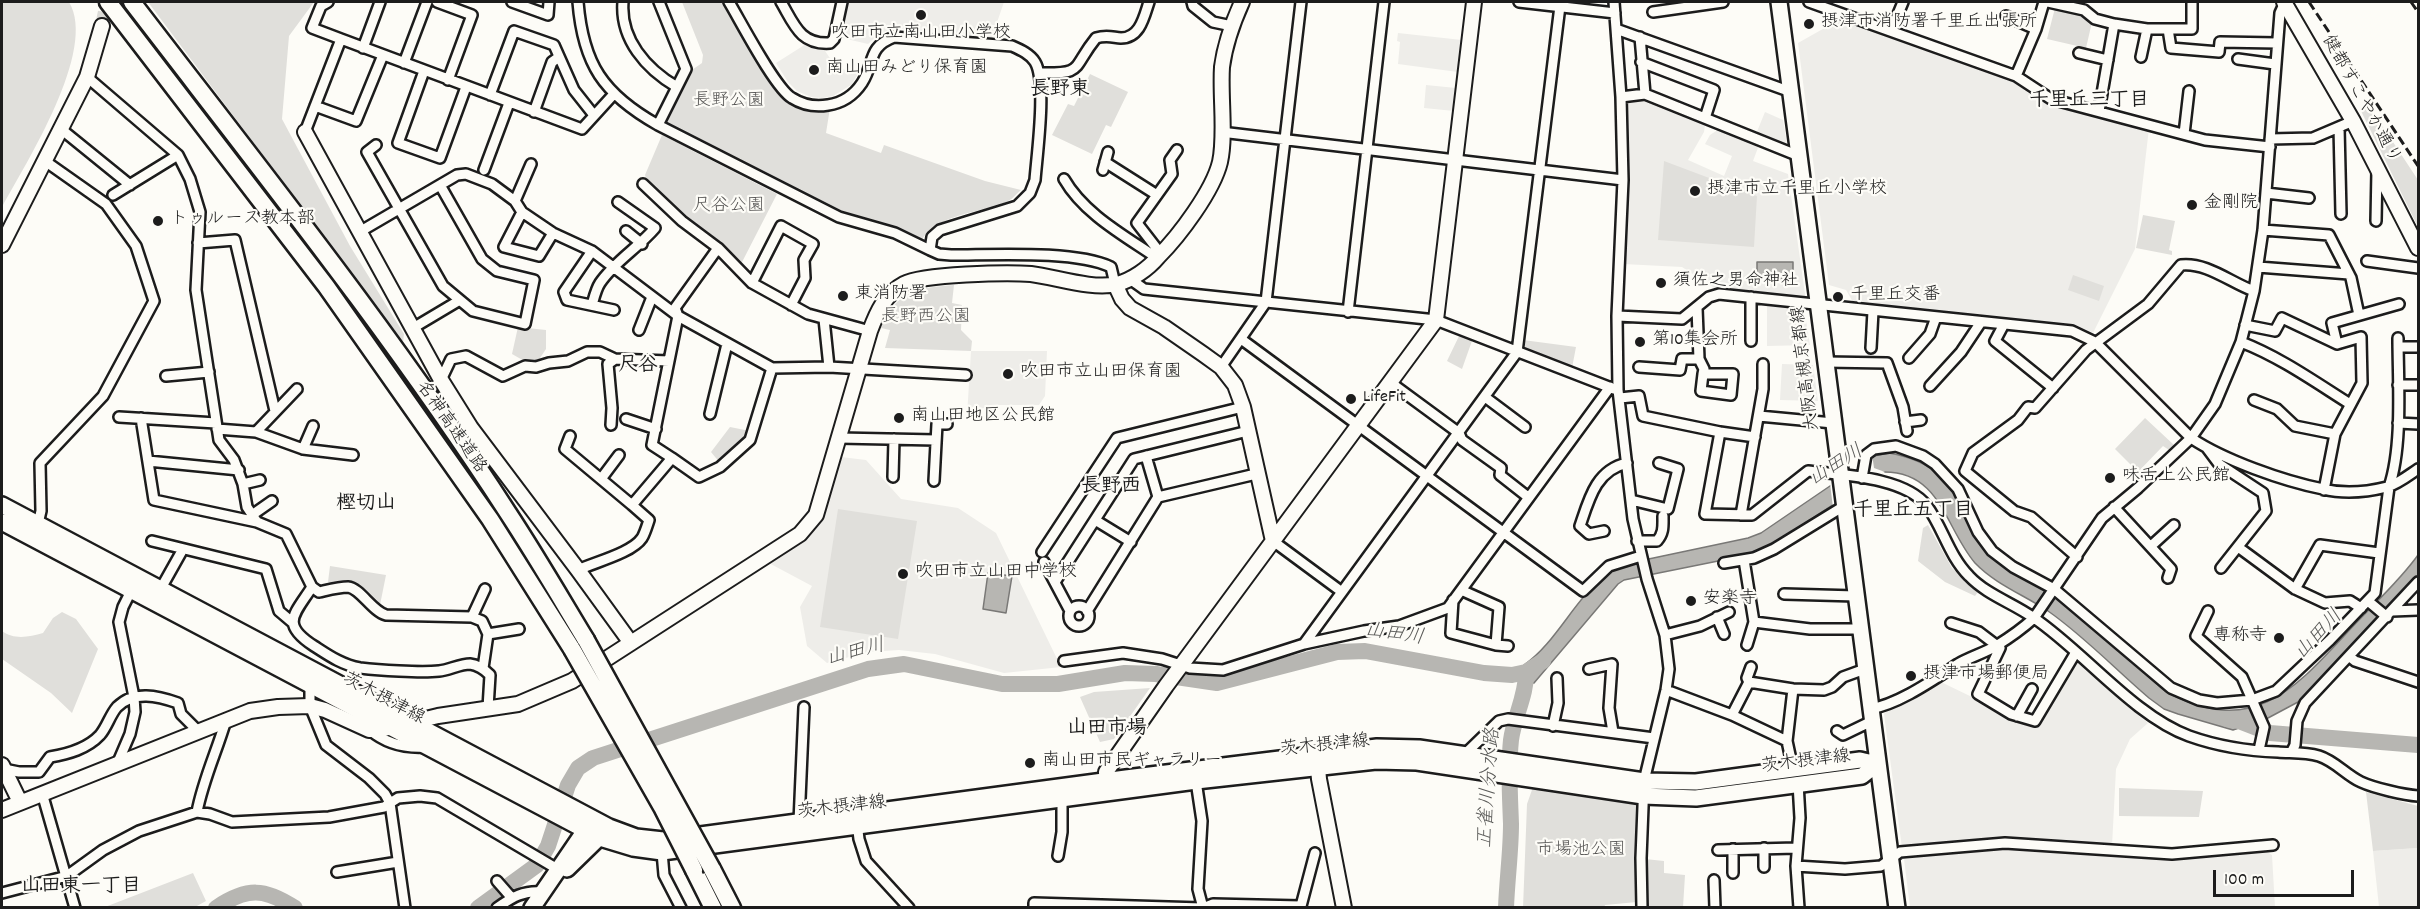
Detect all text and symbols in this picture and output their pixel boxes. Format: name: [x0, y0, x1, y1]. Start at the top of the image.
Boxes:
marker: 吹田市立南山田小学校: [914, 8, 928, 22]
place label: 摂津市消防署千里丘出張所: [1821, 13, 2037, 35]
marker: 摂津市消防署千里丘出張所: [1802, 17, 1816, 31]
place label: 吹田市立南山田小学校: [831, 24, 1011, 46]
street label: 健都すこやか通り: [2316, 32, 2404, 168]
place label: 南山田みどり保育園: [826, 59, 988, 81]
marker: 南山田みどり保育園: [807, 63, 821, 77]
district label: 長野東: [1030, 79, 1090, 103]
district label: 千里丘三丁目: [2029, 90, 2149, 114]
park label: 長野公園: [693, 92, 765, 114]
place label: 摂津市立千里丘小学校: [1707, 180, 1887, 202]
marker: 摂津市立千里丘小学校: [1688, 184, 1702, 198]
place label: 金剛院: [2204, 194, 2258, 216]
park label: 尺谷公園: [693, 197, 765, 219]
marker: 金剛院: [2185, 198, 2199, 212]
place label: トゥルース教本部: [170, 210, 315, 232]
marker: トゥルース教本部: [151, 214, 165, 228]
place label: 須佐之男命神社: [1673, 272, 1799, 294]
marker: 須佐之男命神社: [1654, 276, 1668, 290]
place label: 東消防署: [855, 285, 927, 307]
place label: 千里丘交番: [1850, 286, 1940, 308]
marker: 東消防署: [836, 289, 850, 303]
marker: 千里丘交番: [1831, 290, 1845, 304]
street label: 大阪高槻京都線: [1789, 304, 1825, 432]
park label: 長野西公園: [881, 308, 971, 330]
place label: 第10集会所: [1652, 331, 1738, 353]
marker: 第10集会所: [1633, 335, 1647, 349]
district label: 尺谷: [618, 355, 658, 379]
place label: 吹田市立山田保育園: [1020, 363, 1182, 385]
marker: 吹田市立山田保育園: [1001, 367, 1015, 381]
street label: 名神高速道路: [410, 378, 490, 478]
place label: LifeFit: [1363, 388, 1406, 410]
marker: LifeFit: [1344, 392, 1358, 406]
place label: 南山田地区公民館: [911, 407, 1055, 429]
marker: 南山田地区公民館: [892, 411, 906, 425]
water label: 山田川: [1805, 441, 1869, 493]
place label: 味舌上公民館: [2122, 467, 2230, 489]
marker: 味舌上公民館: [2103, 471, 2117, 485]
district label: 長野西: [1081, 476, 1141, 500]
district label: 樫切山: [336, 493, 396, 517]
district label: 千里丘五丁目: [1853, 500, 1973, 524]
place label: 吹田市立山田中学校: [915, 563, 1077, 585]
marker: 吹田市立山田中学校: [896, 567, 910, 581]
place label: 安楽寺: [1703, 590, 1757, 612]
marker: 安楽寺: [1684, 594, 1698, 608]
water label: 山田川: [2291, 606, 2349, 666]
water label: 山田川: [1363, 620, 1425, 652]
place label: 専称寺: [2213, 627, 2267, 649]
marker: 専称寺: [2272, 631, 2286, 645]
water label: 山田川: [824, 635, 888, 673]
place label: 摂津市場郵便局: [1923, 665, 2049, 687]
street label: 茨木摂津線: [338, 669, 428, 731]
marker: 摂津市場郵便局: [1904, 669, 1918, 683]
district label: 山田市場: [1067, 718, 1147, 742]
water label: 正雀川分水路: [1475, 727, 1507, 849]
street label: 茨木摂津線: [1279, 732, 1371, 762]
street label: 茨木摂津線: [1760, 747, 1852, 779]
place label: 南山田市民ギャラリー: [1042, 752, 1222, 774]
marker: 南山田市民ギャラリー: [1023, 756, 1037, 770]
street label: 茨木摂津線: [796, 793, 888, 825]
park label: 市場池公園: [1536, 841, 1626, 863]
scale bar: [2216, 858, 2357, 896]
text: 100 m: [2224, 868, 2264, 893]
district label: 山田東一丁目: [21, 876, 141, 900]

